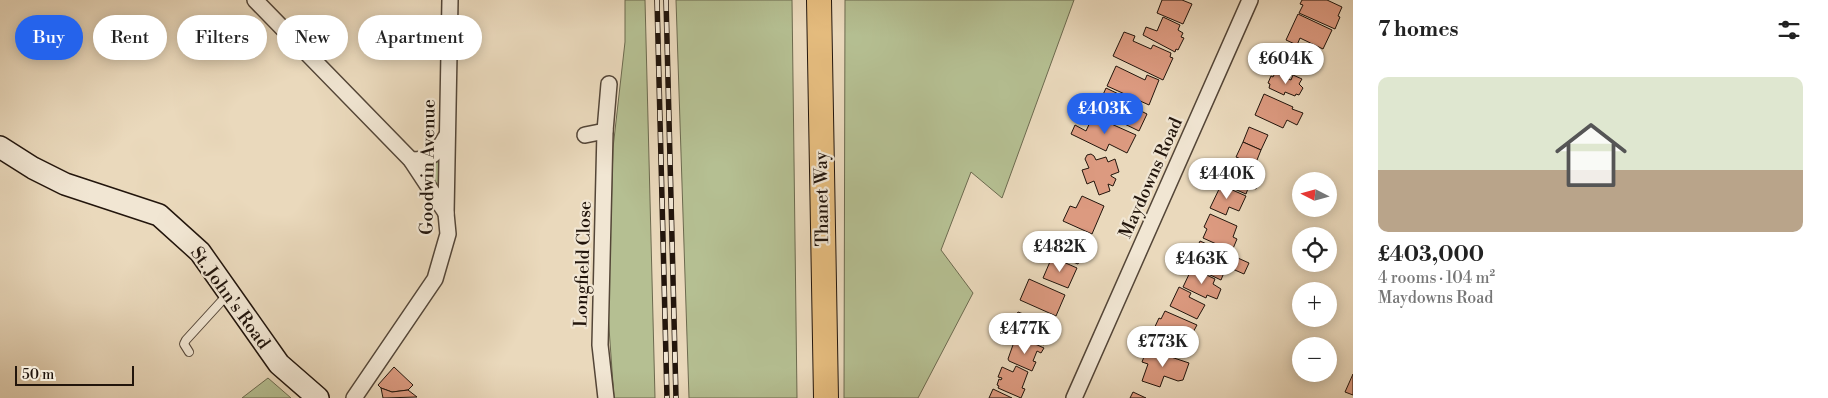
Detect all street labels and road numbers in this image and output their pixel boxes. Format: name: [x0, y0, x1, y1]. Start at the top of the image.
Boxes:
street label: Goodwin Avenue: [415, 99, 441, 235]
street label: Maydowns Road: [1114, 113, 1188, 242]
street label: Thanet Way: [810, 151, 834, 247]
street label: Longfield Close: [569, 201, 597, 327]
street label: St. John's Road: [185, 242, 275, 354]

